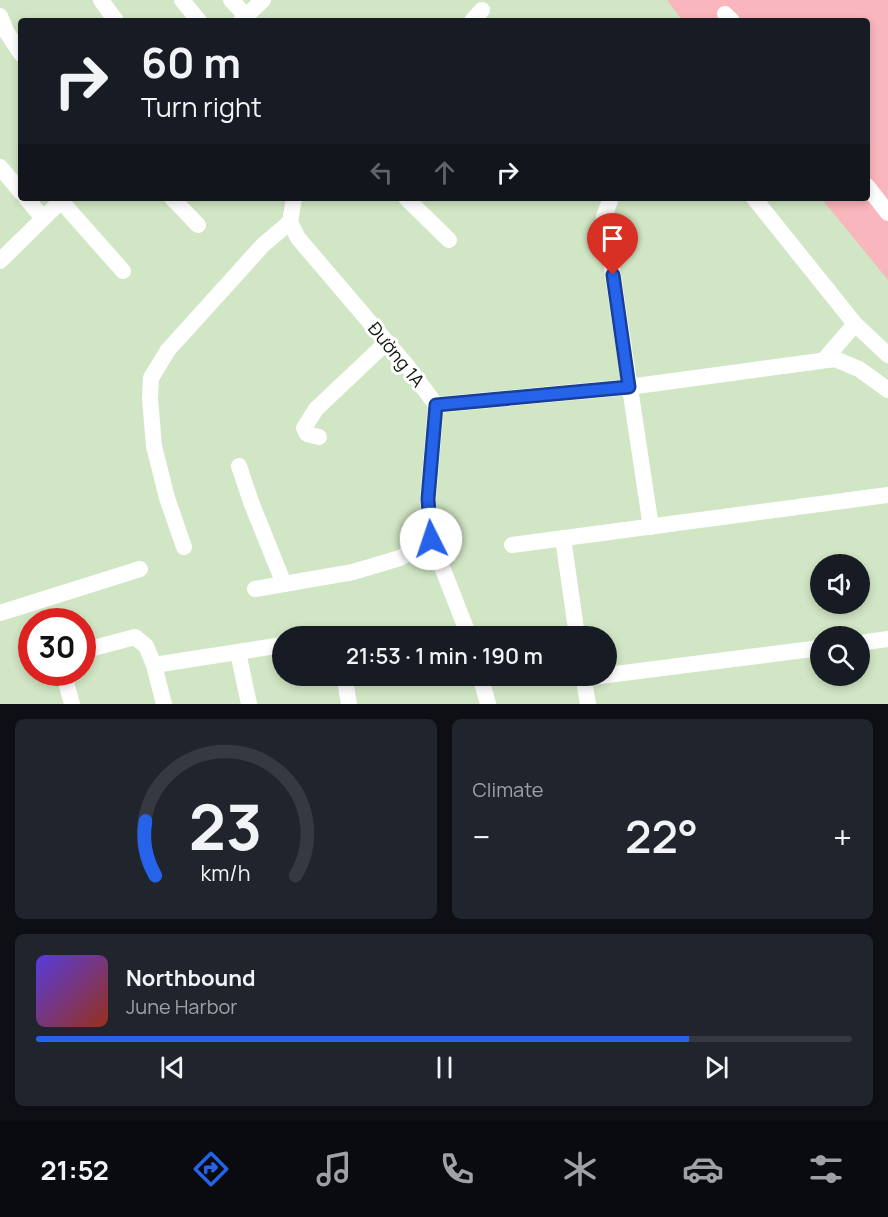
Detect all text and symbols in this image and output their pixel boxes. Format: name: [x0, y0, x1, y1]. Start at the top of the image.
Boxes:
text: 60 m: [141, 33, 241, 91]
icon: right: [42, 42, 120, 120]
text: Turn right: [141, 88, 262, 125]
icon: left: [365, 156, 398, 189]
icon: ahead: [428, 156, 461, 189]
icon: right: [491, 156, 524, 189]
pin: [587, 213, 638, 275]
icon: arrive: [596, 222, 629, 255]
street label: Đường 1A: [363, 317, 431, 392]
position arrow: [399, 507, 463, 571]
map controls: [810, 554, 870, 686]
button: sound: [810, 554, 870, 614]
speed limit sign: 30: [18, 608, 96, 686]
button: search: [810, 626, 870, 686]
text: 21:53 · 1 min · 190 m: [346, 641, 543, 671]
text: Climate: [473, 776, 544, 803]
text: 23: [189, 783, 262, 869]
text: 22°: [625, 805, 698, 867]
text: −: [473, 814, 490, 859]
text: +: [833, 814, 852, 859]
text: km/h: [201, 858, 251, 887]
text: Northbound: [126, 963, 256, 993]
text: June Harbor: [126, 993, 238, 1020]
icon: previous: [156, 1051, 189, 1084]
icon: pause: [428, 1051, 461, 1084]
icon: next: [700, 1051, 733, 1084]
icon: directions: [190, 1148, 232, 1190]
icon: music: [313, 1148, 355, 1190]
icon: phone: [436, 1148, 478, 1190]
icon: climate: [559, 1148, 601, 1190]
icon: car: [682, 1148, 724, 1190]
icon: filters: [805, 1148, 847, 1190]
text: 21:52: [41, 1151, 109, 1188]

